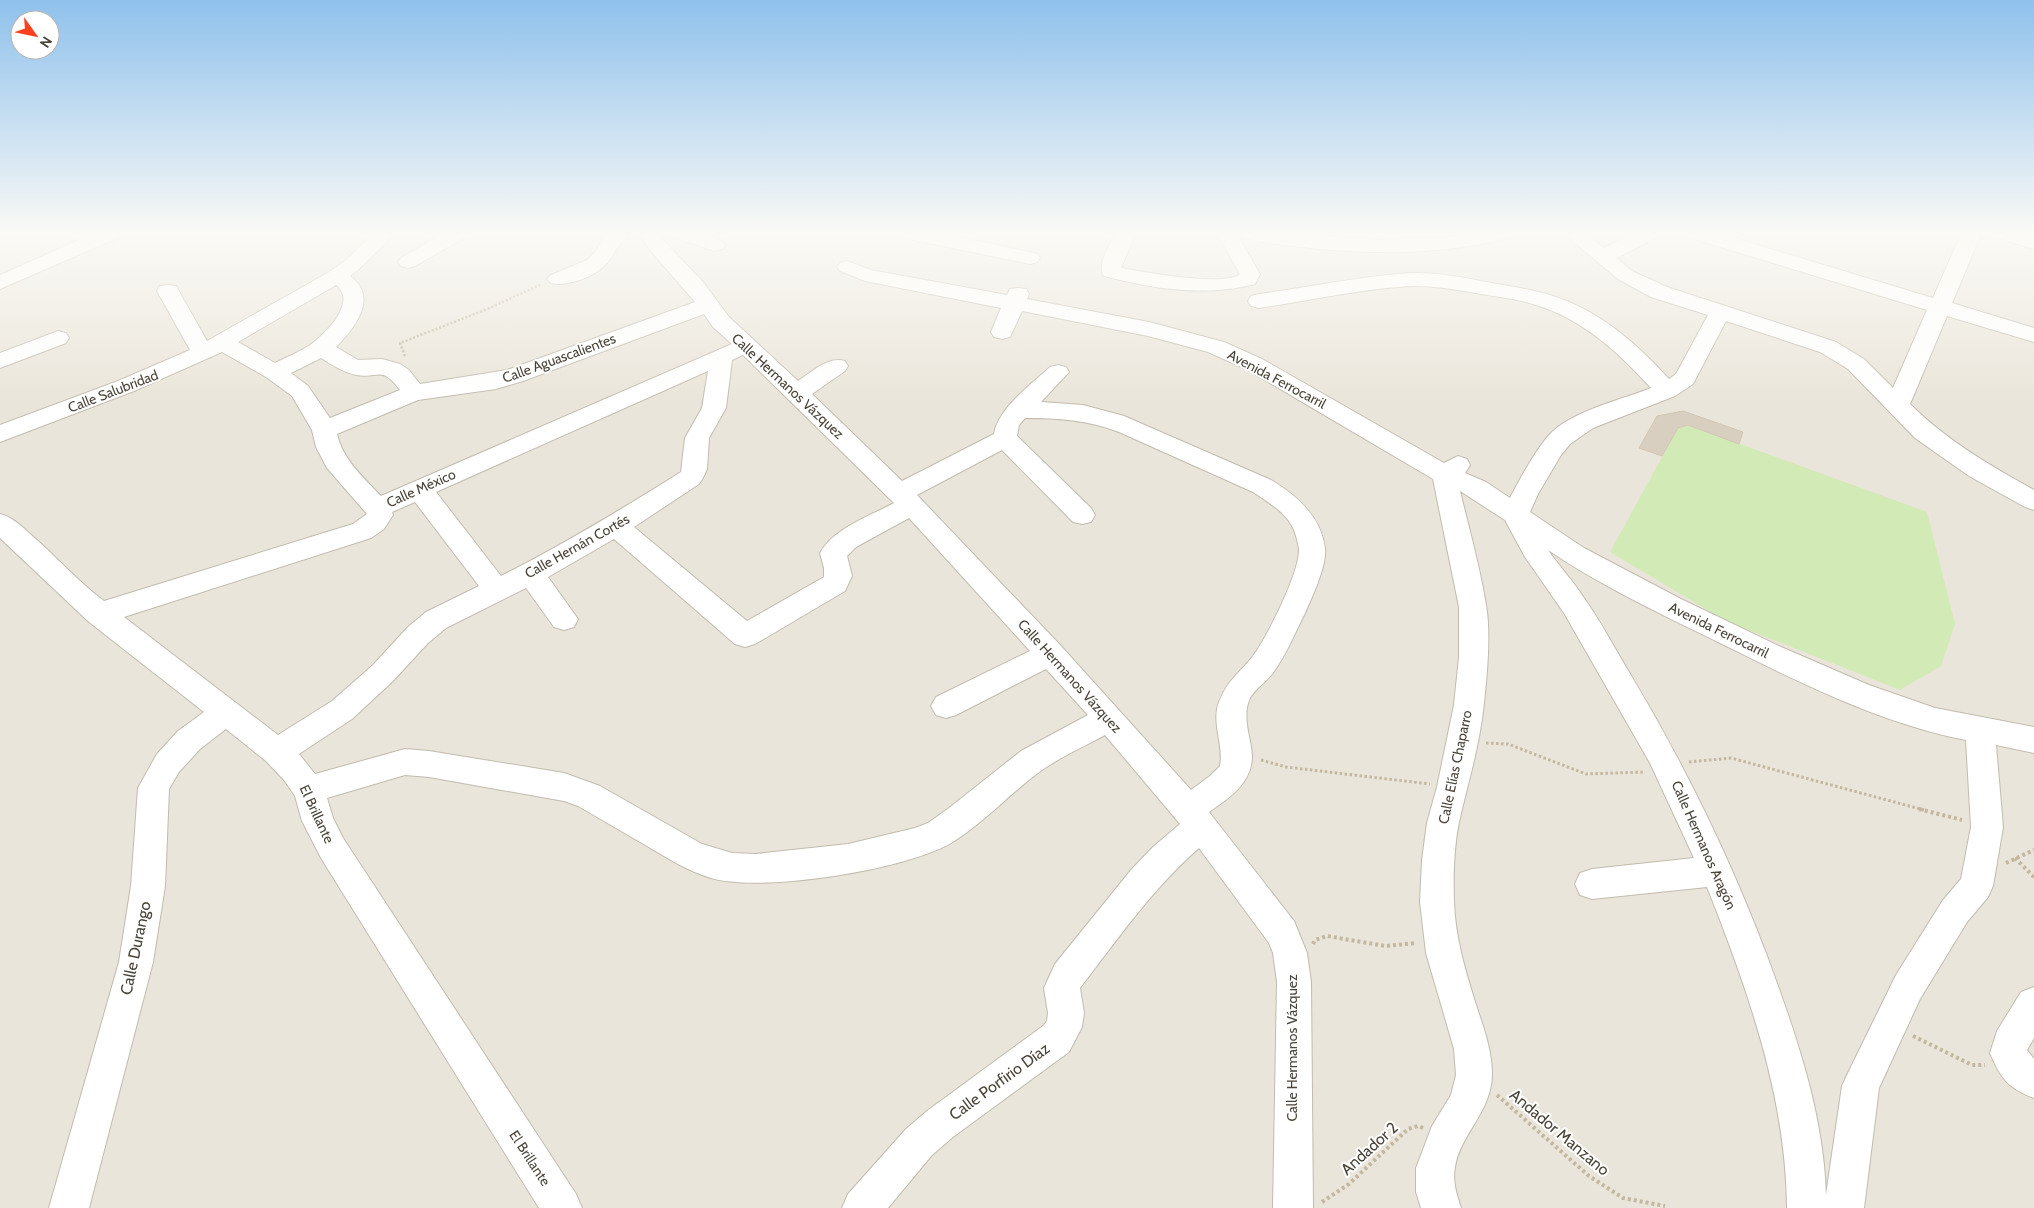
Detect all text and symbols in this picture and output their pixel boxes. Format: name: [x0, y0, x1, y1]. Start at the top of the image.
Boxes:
north arrow: [10, 10, 60, 60]
text: N: [36, 33, 56, 51]
street label: Calle Aguascalientes: [500, 329, 618, 387]
street label: Calle Hermanos Vázquez: [728, 329, 848, 443]
street label: Avenida Ferrocarril: [1225, 345, 1330, 413]
street label: Calle Salubridad: [65, 366, 161, 416]
street label: Calle México: [384, 465, 459, 511]
street label: Calle Hernán Cortés: [521, 510, 633, 582]
street label: Avenida Ferrocarril: [1666, 598, 1773, 662]
street label: Calle Hermanos Vázquez: [1014, 615, 1126, 737]
street label: Calle Elías Chaparro: [1434, 708, 1476, 825]
street label: Calle Hermanos Aragón: [1667, 778, 1741, 912]
street label: El Brillante: [296, 782, 338, 846]
street label: Calle Durango: [116, 899, 155, 997]
street label: Calle Hermanos Vázquez: [1283, 974, 1301, 1122]
street label: Calle Porfirio Díaz: [945, 1038, 1053, 1124]
street label: Andador Manzano: [1506, 1085, 1613, 1180]
street label: Andador 2: [1337, 1118, 1402, 1179]
street label: El Brillante: [505, 1127, 555, 1189]

